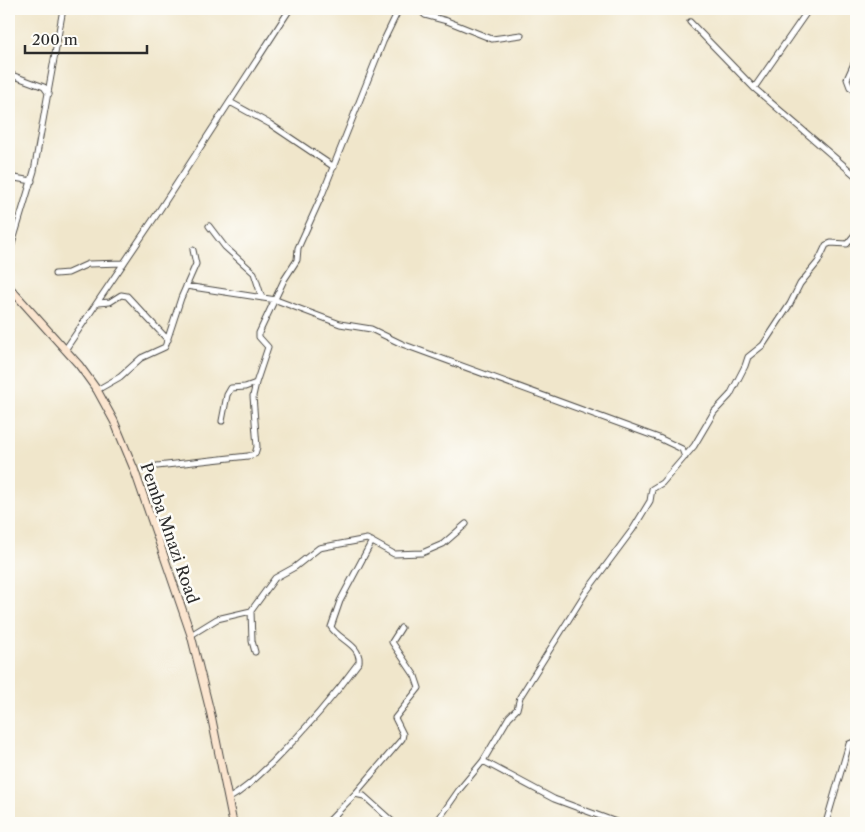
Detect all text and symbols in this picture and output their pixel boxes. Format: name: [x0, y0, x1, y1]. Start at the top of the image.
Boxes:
scale bar: [25, 22, 148, 54]
text: 200 m: [32, 30, 78, 49]
street label: Pemba Mnazi Road: [136, 460, 204, 606]

